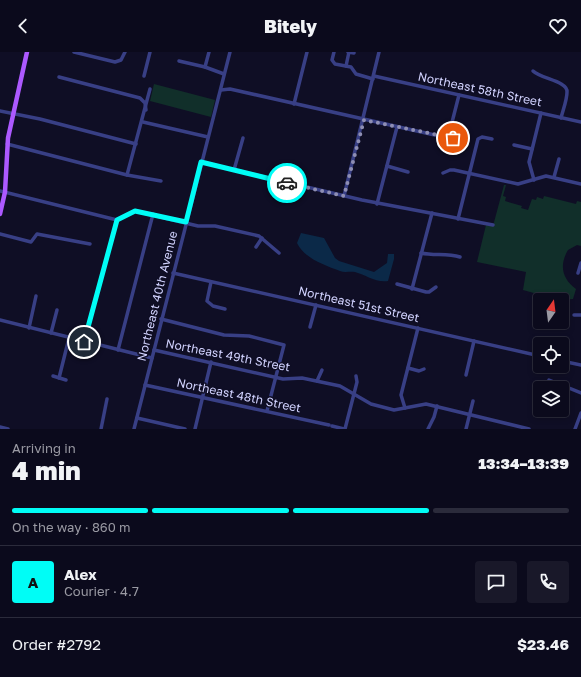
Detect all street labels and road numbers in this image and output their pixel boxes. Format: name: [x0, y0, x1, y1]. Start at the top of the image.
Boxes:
street label: Northeast 58th Street: [417, 69, 544, 110]
street label: Northeast 40th Avenue: [134, 229, 180, 363]
street label: Northeast 51st Street: [297, 283, 421, 325]
street label: Northeast 49th Street: [164, 336, 292, 374]
street label: Northeast 48th Street: [175, 374, 303, 416]

